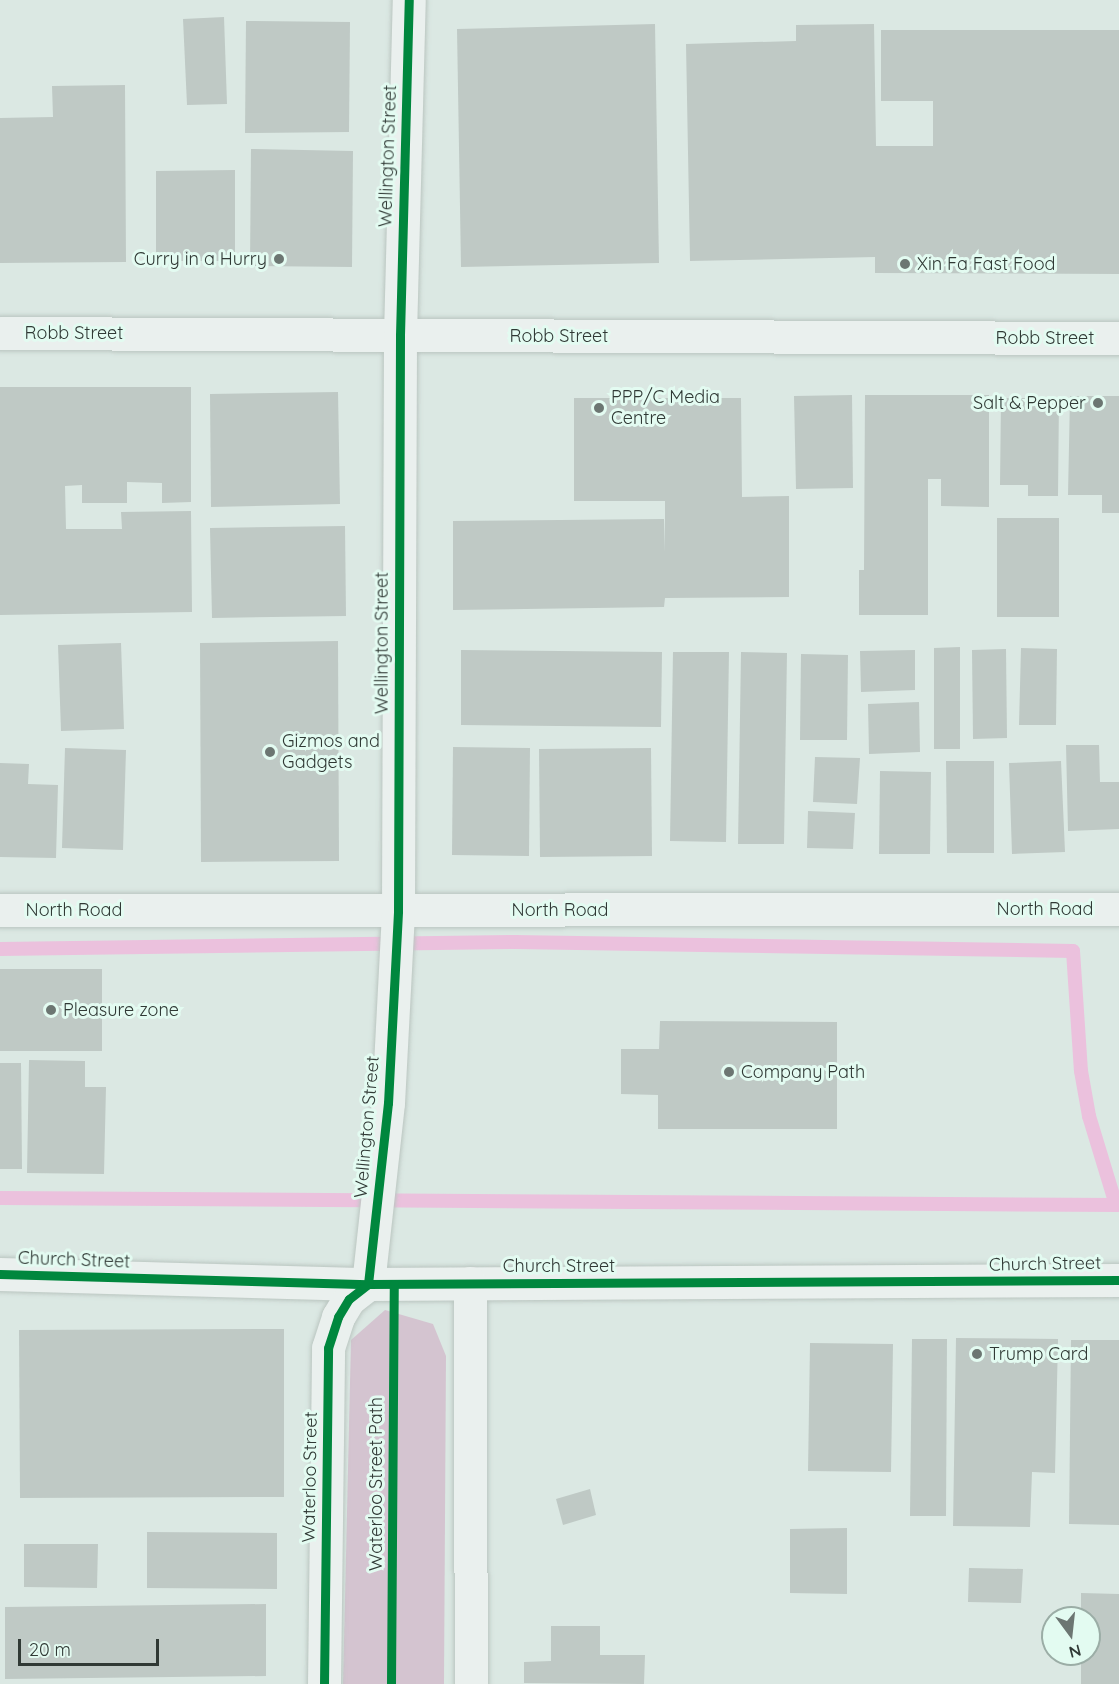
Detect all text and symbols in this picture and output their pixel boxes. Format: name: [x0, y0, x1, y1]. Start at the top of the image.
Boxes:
street label: Wellington Street: [375, 84, 401, 228]
place label: Curry in a Hurry: [134, 248, 267, 270]
marker: Curry in a Hurry: [272, 252, 286, 266]
place label: Xin Fa Fast Food: [917, 253, 1055, 275]
marker: Xin Fa Fast Food: [898, 257, 912, 271]
street label: Robb Street: [25, 322, 123, 344]
street label: Robb Street: [510, 325, 608, 347]
street label: Robb Street: [996, 327, 1094, 349]
place label: PPP/C Media Centre: [611, 387, 720, 430]
place label: Salt & Pepper: [973, 392, 1086, 414]
marker: Salt & Pepper: [1091, 396, 1105, 410]
marker: PPP/C Media Centre: [592, 401, 606, 415]
street label: Wellington Street: [371, 572, 393, 714]
place label: Gizmos and Gadgets: [282, 731, 380, 774]
marker: Gizmos and Gadgets: [263, 745, 277, 759]
street label: North Road: [997, 898, 1093, 920]
street label: North Road: [26, 899, 122, 921]
street label: North Road: [512, 899, 608, 921]
place label: Pleasure zone: [63, 999, 179, 1021]
marker: Pleasure zone: [44, 1003, 58, 1017]
street label: Wellington Street: [350, 1055, 384, 1199]
place label: Company Path: [741, 1061, 865, 1083]
marker: Company Path: [722, 1065, 736, 1079]
street label: Church Street: [17, 1247, 131, 1273]
street label: Church Street: [989, 1252, 1101, 1276]
street label: Church Street: [503, 1255, 615, 1277]
place label: Trump Card: [989, 1343, 1088, 1365]
marker: Trump Card: [970, 1347, 984, 1361]
street label: Waterloo Street Path: [365, 1397, 387, 1571]
street label: Waterloo Street: [298, 1411, 322, 1543]
north arrow: [1041, 1606, 1101, 1666]
scale bar: [21, 1627, 162, 1665]
text: 20 m: [29, 1638, 71, 1661]
text: N: [1067, 1640, 1083, 1663]

